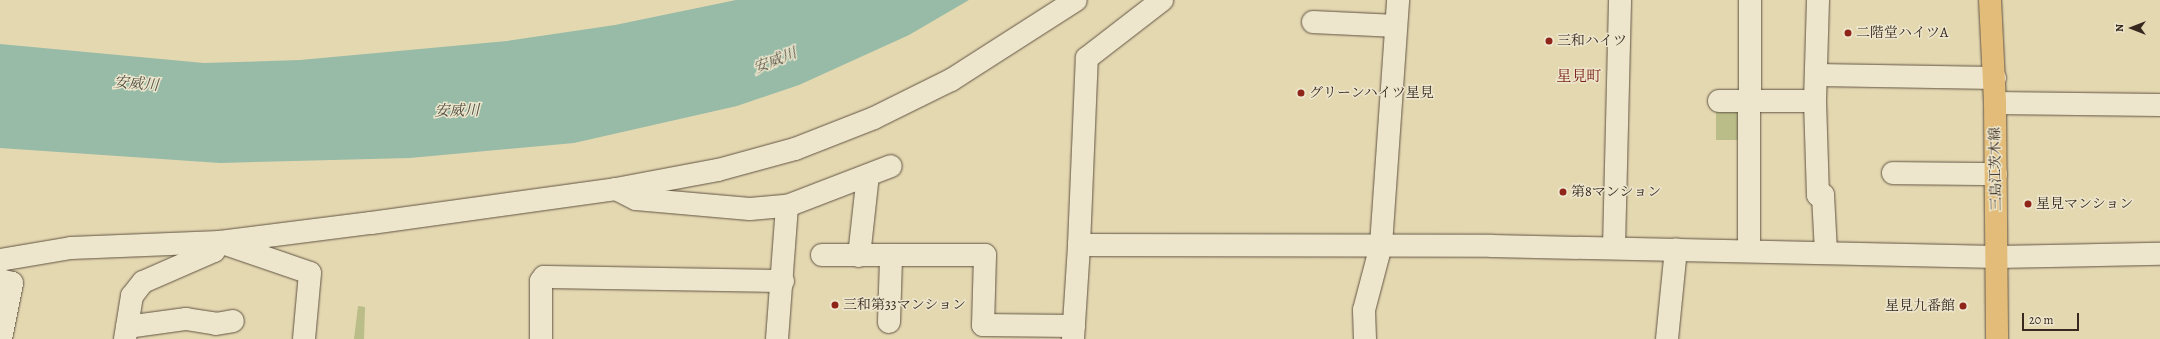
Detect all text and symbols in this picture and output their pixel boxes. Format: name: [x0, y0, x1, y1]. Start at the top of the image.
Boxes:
north arrow: [2112, 8, 2152, 48]
text: N: [2112, 24, 2127, 32]
place label: 二階堂ハイツA: [1856, 25, 1948, 41]
marker: 二階堂ハイツA: [1843, 28, 1853, 38]
place label: 三和ハイツ: [1557, 33, 1627, 49]
marker: 三和ハイツ: [1544, 36, 1554, 46]
water label: 安威川: [751, 44, 799, 78]
district label: 星見町: [1557, 68, 1601, 86]
water label: 安威川: [113, 73, 159, 95]
place label: グリーンハイツ星見: [1309, 85, 1435, 101]
marker: グリーンハイツ星見: [1296, 88, 1306, 98]
water label: 安威川: [434, 102, 480, 120]
street label: 三島江茨木線: [1987, 127, 2005, 211]
place label: 第8マンション: [1571, 184, 1662, 200]
marker: 第8マンション: [1558, 187, 1568, 197]
place label: 星見マンション: [2036, 196, 2134, 212]
marker: 星見マンション: [2023, 199, 2033, 209]
place label: 三和第33マンション: [843, 297, 967, 313]
place label: 星見九番館: [1885, 298, 1955, 314]
marker: 三和第33マンション: [830, 300, 840, 310]
marker: 星見九番館: [1958, 301, 1968, 311]
scale bar: [2024, 305, 2081, 331]
text: 20 m: [2029, 312, 2053, 328]

